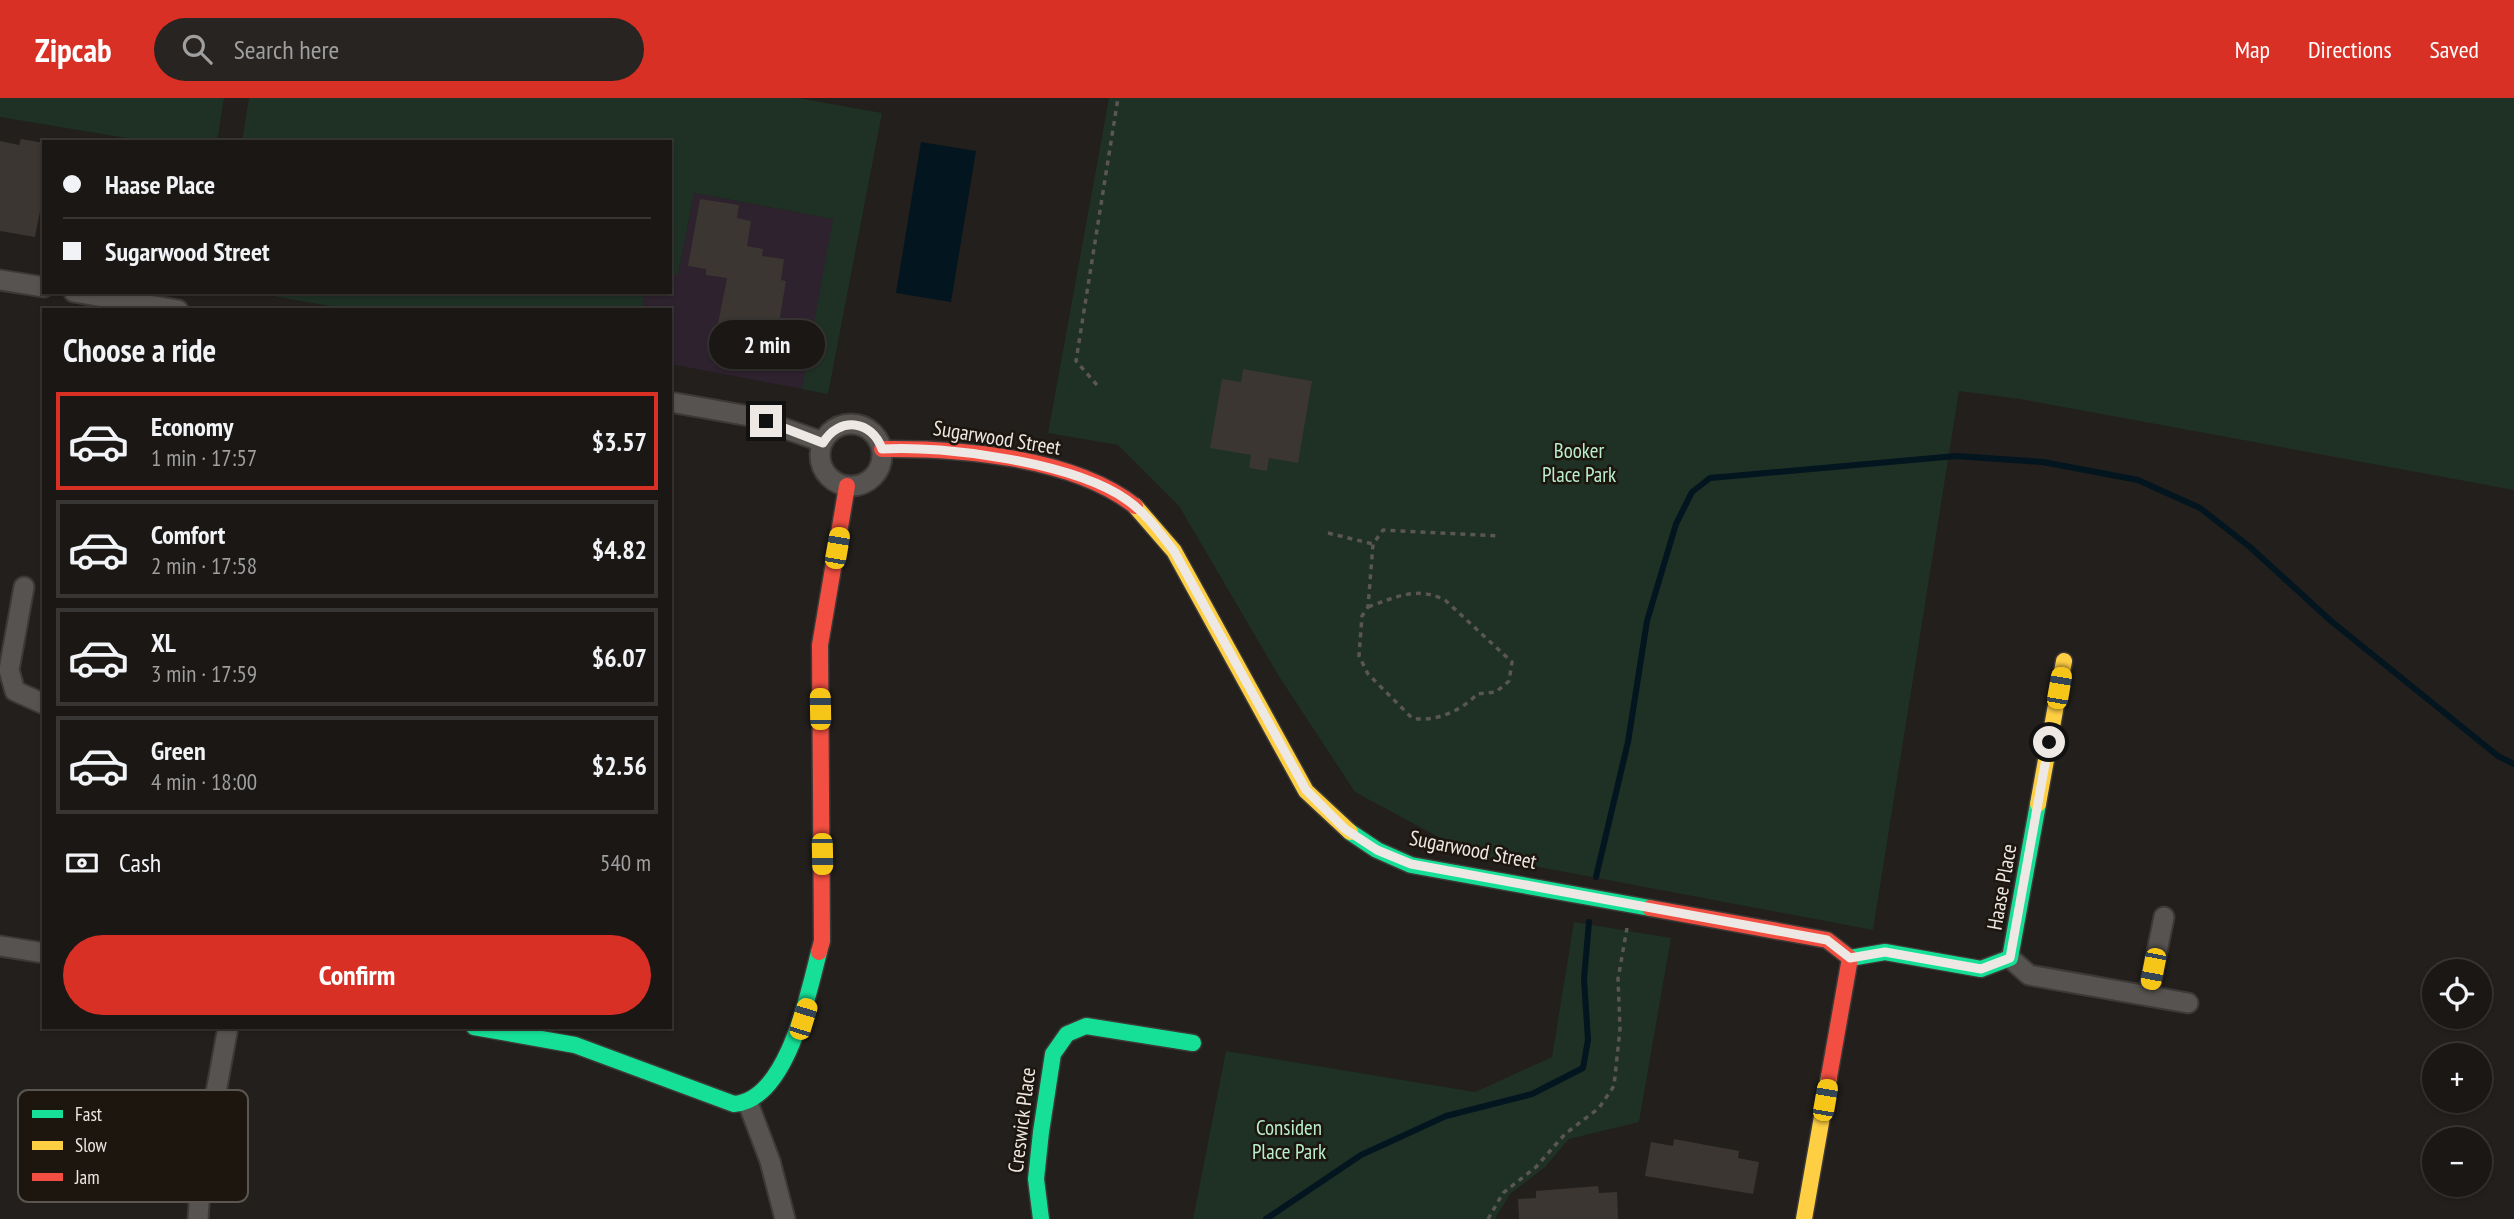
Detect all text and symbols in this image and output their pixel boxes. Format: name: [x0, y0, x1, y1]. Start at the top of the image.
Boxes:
search box: [154, 18, 644, 81]
text: Zipcab: [35, 28, 112, 71]
icon: search: [178, 30, 216, 68]
text: Search here: [234, 33, 339, 66]
text: Map: [2235, 34, 2270, 65]
text: Directions: [2308, 34, 2392, 65]
text: Saved: [2430, 34, 2479, 65]
text: Haase Place: [105, 168, 215, 201]
text: Sugarwood Street: [105, 235, 270, 268]
callout: 2 min: [708, 320, 824, 368]
text: Choose a ride: [63, 329, 216, 371]
text: 2 min: [744, 330, 790, 359]
route end: [750, 405, 782, 437]
icon: car: [67, 410, 130, 473]
text: Economy: [151, 410, 233, 443]
street label: Sugarwood Street: [931, 414, 1063, 461]
text: $3.57: [592, 425, 647, 458]
park label: Booker Place Park: [1542, 437, 1616, 488]
text: 1 min · 17:57: [151, 443, 257, 472]
icon: car: [67, 518, 130, 581]
text: Comfort: [151, 518, 225, 551]
car: [824, 525, 851, 571]
text: $4.82: [592, 533, 647, 566]
text: 2 min · 17:58: [151, 551, 257, 580]
icon: car: [67, 626, 130, 689]
text: XL: [151, 626, 176, 659]
text: $6.07: [592, 641, 647, 674]
text: 3 min · 17:59: [151, 659, 257, 688]
car: [2046, 665, 2073, 711]
car: [810, 688, 831, 730]
route start: [2033, 726, 2065, 758]
icon: car: [67, 734, 130, 797]
text: Green: [151, 734, 206, 767]
text: $2.56: [592, 749, 647, 782]
text: 4 min · 18:00: [151, 767, 257, 796]
street label: Sugarwood Street: [1407, 824, 1539, 875]
car: [812, 833, 833, 875]
street label: Haase Place: [1981, 842, 2022, 932]
icon: cash: [63, 844, 101, 882]
text: Cash: [119, 846, 161, 879]
text: 540 m: [600, 848, 651, 877]
button: Confirm: [63, 935, 651, 1015]
car: [2139, 946, 2168, 992]
map controls: [2422, 959, 2492, 1197]
button: locate: [2422, 959, 2492, 1029]
car: [787, 996, 820, 1042]
button: +: [2422, 1043, 2492, 1113]
street label: Creswick Place: [1002, 1066, 1041, 1174]
car: [1812, 1077, 1839, 1123]
legend: [18, 1090, 248, 1202]
text: Fast: [75, 1102, 103, 1126]
park label: Considen Place Park: [1252, 1114, 1326, 1165]
button: −: [2422, 1127, 2492, 1197]
text: Slow: [75, 1133, 108, 1157]
text: Jam: [74, 1165, 100, 1189]

